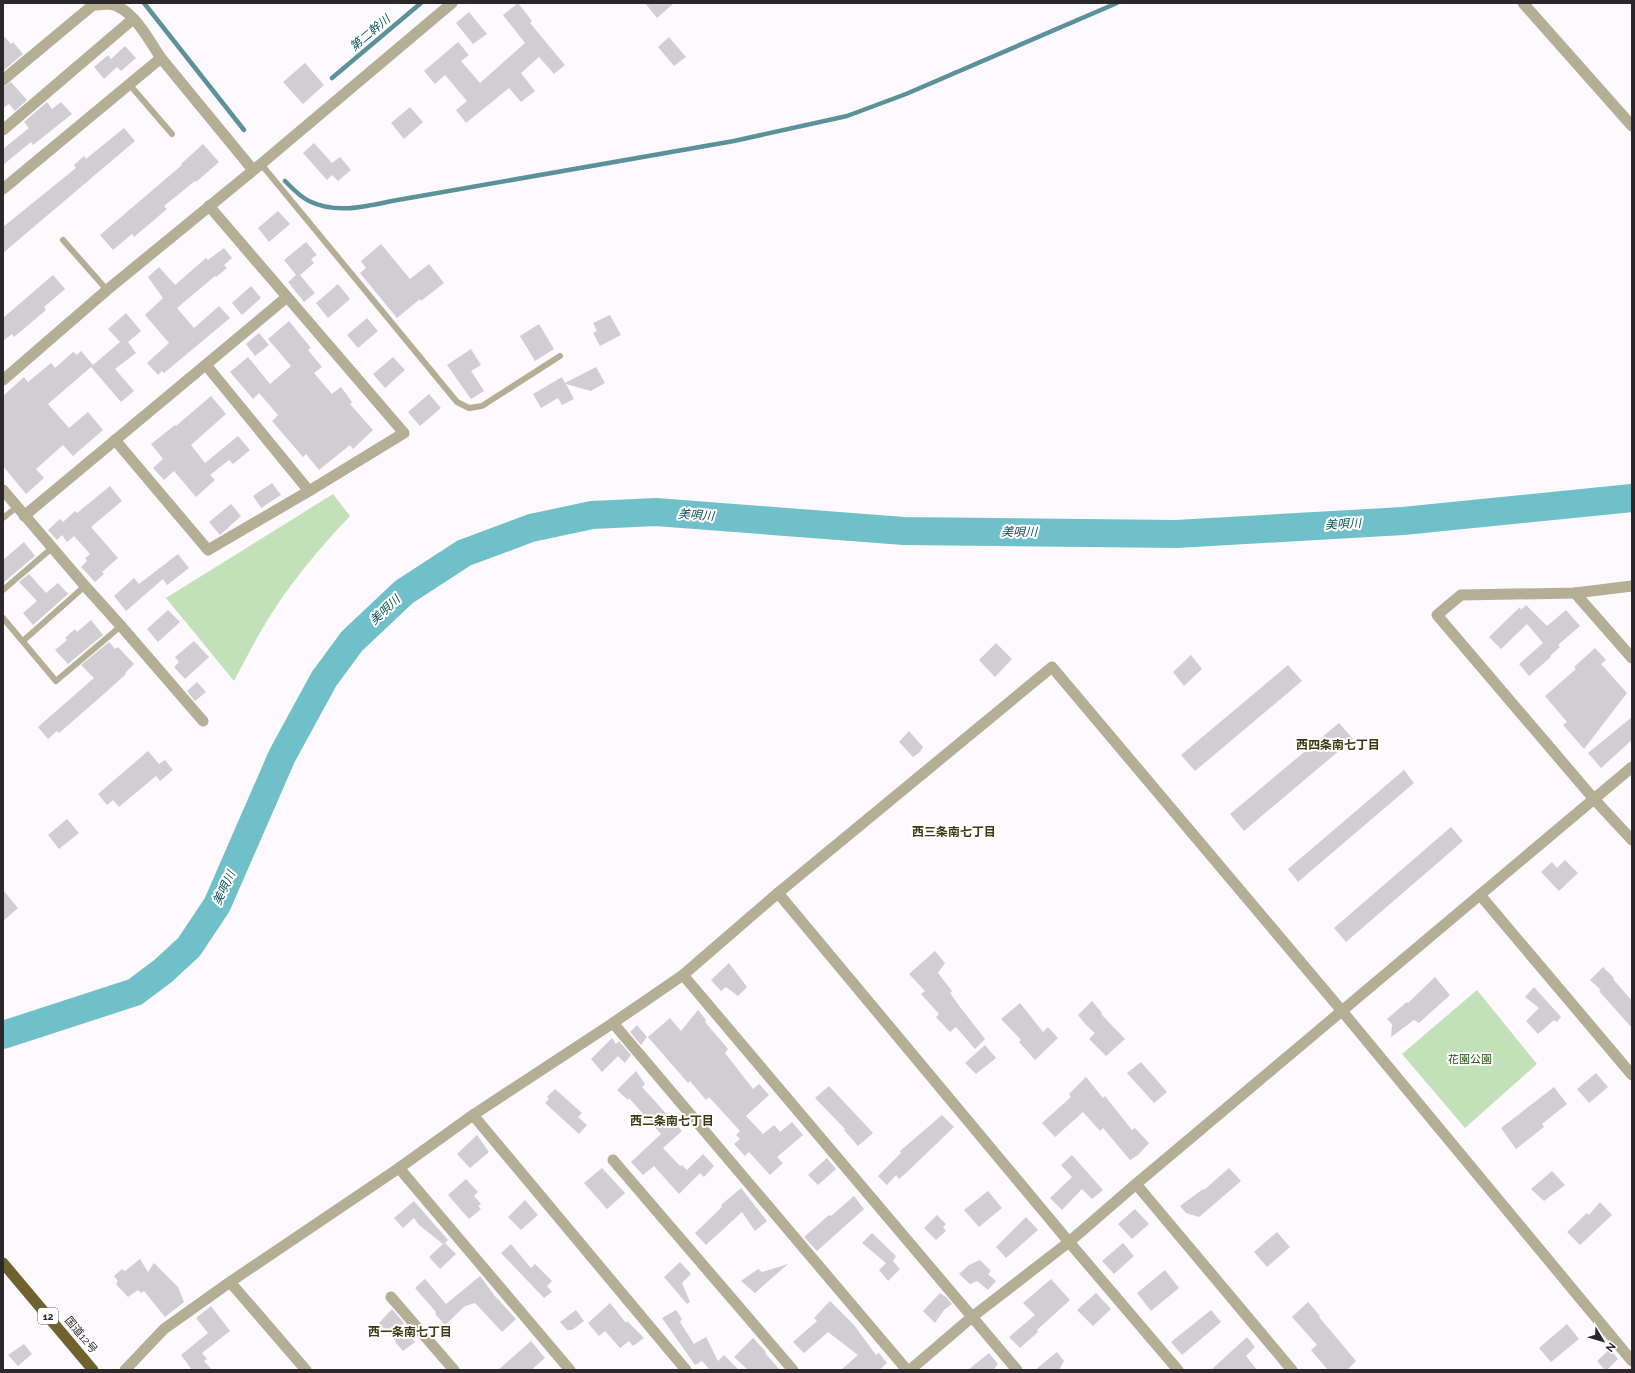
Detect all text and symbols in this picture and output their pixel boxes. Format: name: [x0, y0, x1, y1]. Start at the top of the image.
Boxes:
water label: 第二幹川: [347, 11, 394, 54]
water label: 美唄川: [678, 507, 716, 523]
water label: 美唄川: [1325, 516, 1363, 532]
water label: 美唄川: [1001, 525, 1039, 539]
water label: 美唄川: [367, 591, 404, 627]
district label: 西四条南七丁目: [1296, 738, 1380, 752]
district label: 西三条南七丁目: [912, 825, 996, 839]
water label: 美唄川: [210, 867, 239, 907]
park label: 花園公園: [1448, 1053, 1492, 1066]
district label: 西二条南七丁目: [630, 1114, 714, 1128]
road number: 12: [38, 1308, 58, 1324]
street label: 国道12号: [62, 1314, 100, 1356]
north arrow: [1583, 1321, 1623, 1361]
district label: 西一条南七丁目: [368, 1325, 452, 1339]
text: N: [1603, 1340, 1618, 1354]

